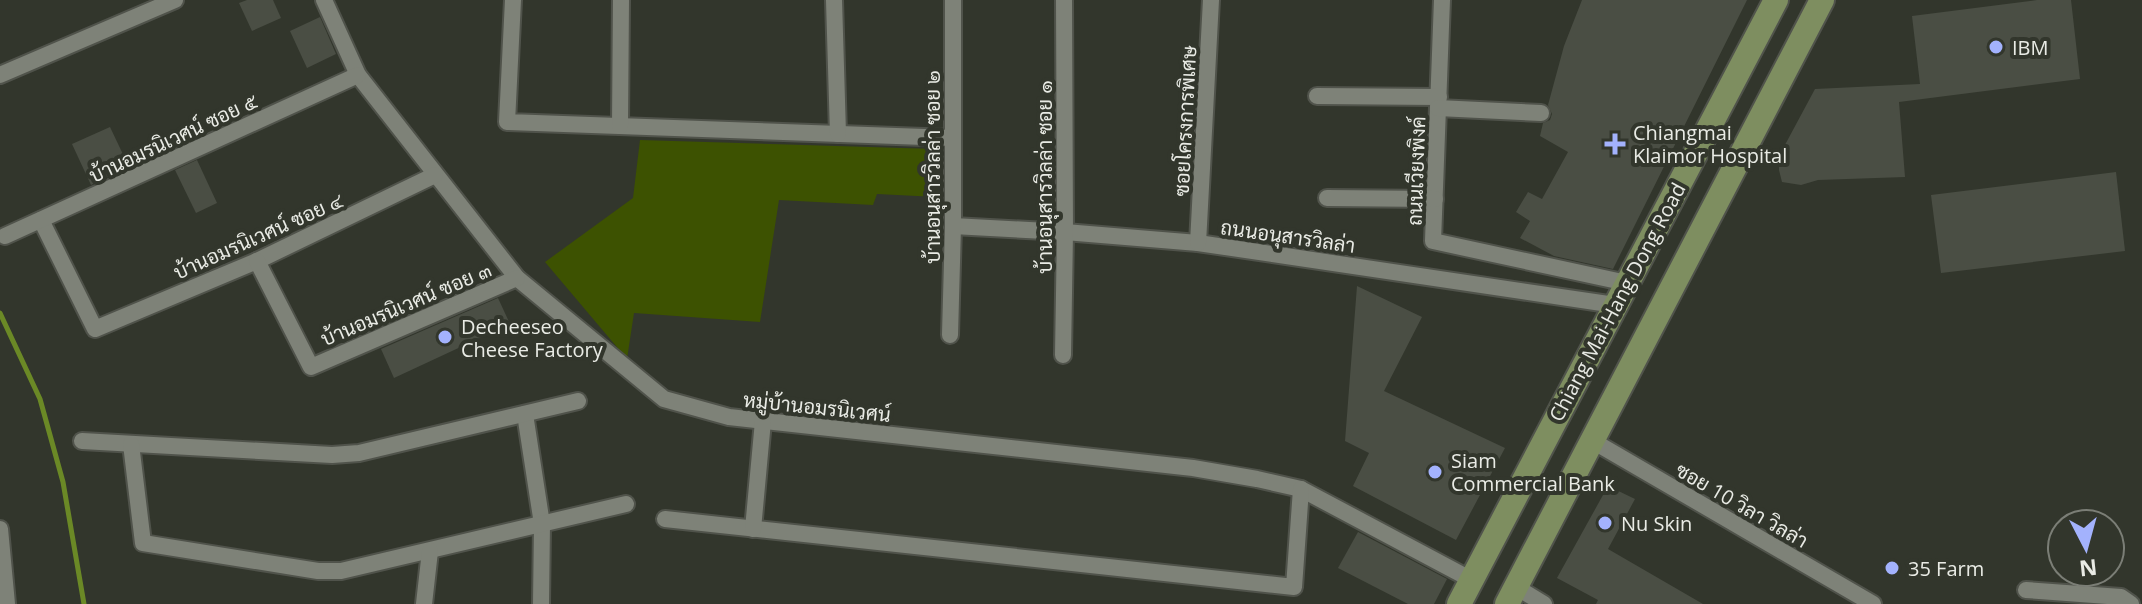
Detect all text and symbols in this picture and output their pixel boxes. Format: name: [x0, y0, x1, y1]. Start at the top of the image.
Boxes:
place label: IBM: [2012, 34, 2049, 61]
marker: IBM: [1987, 38, 2005, 56]
street label: ซอยโครงการพิเศษ: [1168, 44, 1202, 197]
street label: บ้านอนุสารวิลล่า ซอย ๒: [919, 70, 947, 264]
street label: บ้านอนุสารวิลล่า ซอย ๑: [1031, 80, 1059, 274]
street label: บ้านอมรนิเวศน์ ซอย ๕: [85, 87, 262, 189]
street label: ถนนเวียงพิงค์: [1401, 116, 1431, 226]
place label: Chiangmai Klaimor Hospital: [1633, 119, 1787, 169]
marker: Chiangmai Klaimor Hospital: [1604, 133, 1626, 155]
street label: Chiang Mai-Hang Dong Road: [1542, 178, 1692, 426]
street label: บ้านอมรนิเวศน์ ซอย ๔: [169, 186, 347, 285]
street label: ถนนอนุสารวิลล่า: [1219, 213, 1357, 260]
street label: บ้านอมรนิเวศน์ ซอย ๓: [317, 256, 495, 352]
place label: Decheeseo Cheese Factory: [461, 313, 604, 363]
marker: Decheeseo Cheese Factory: [436, 328, 454, 346]
street label: หมู่บ้านอมรนิเวศน์: [742, 386, 892, 430]
place label: Siam Commercial Bank: [1451, 447, 1615, 497]
street label: ซอย 10 วิลา วิลล่า: [1671, 456, 1813, 554]
marker: Siam Commercial Bank: [1426, 463, 1444, 481]
north arrow: [2046, 508, 2126, 588]
place label: Nu Skin: [1621, 510, 1692, 537]
marker: Nu Skin: [1596, 514, 1614, 532]
text: N: [2078, 553, 2099, 585]
place label: 35 Farm: [1908, 555, 1984, 582]
marker: 35 Farm: [1883, 559, 1901, 577]

